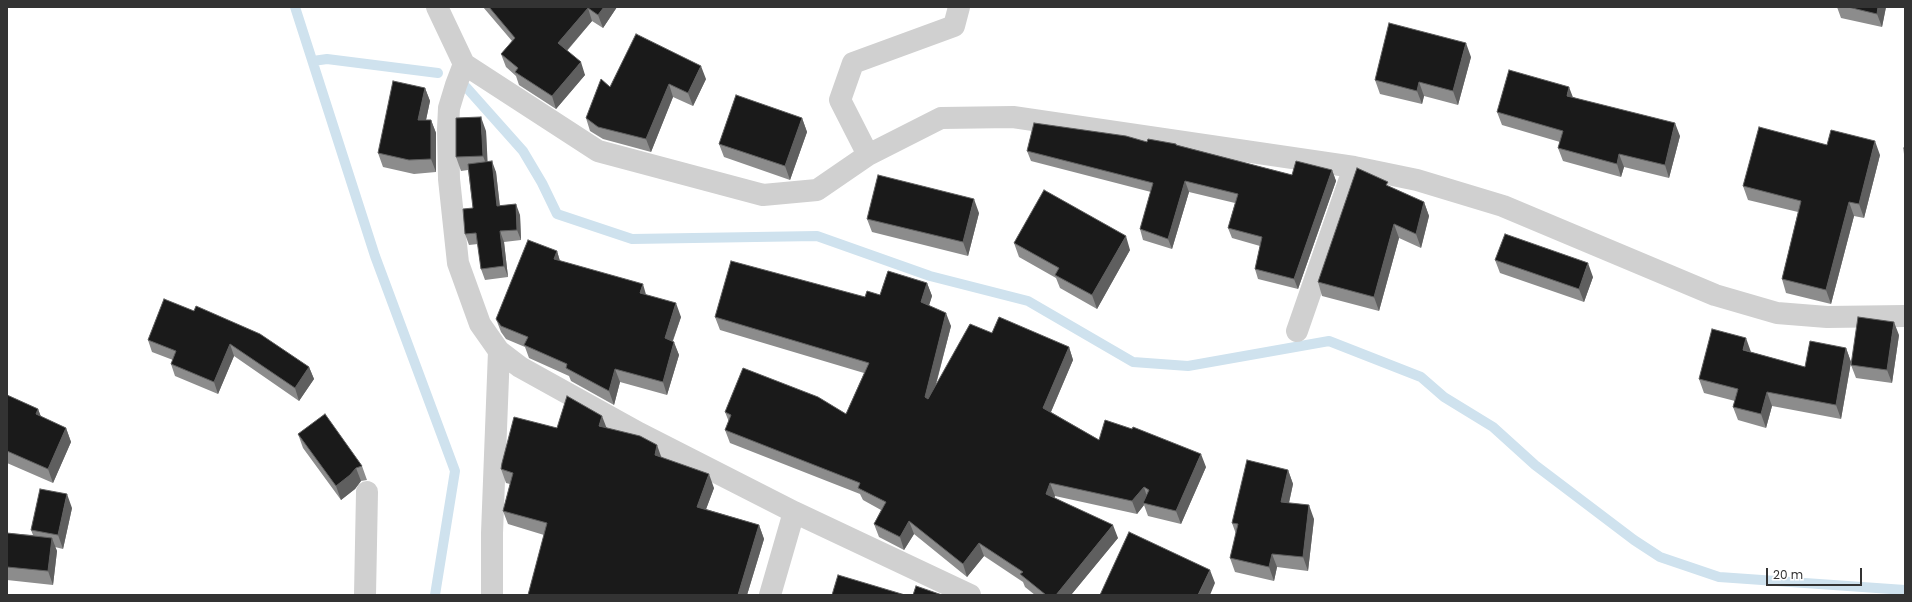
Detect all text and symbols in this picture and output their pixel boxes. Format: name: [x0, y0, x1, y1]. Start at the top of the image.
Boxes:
scale bar: [1768, 560, 1864, 586]
text: 20 m: [1773, 566, 1803, 583]

